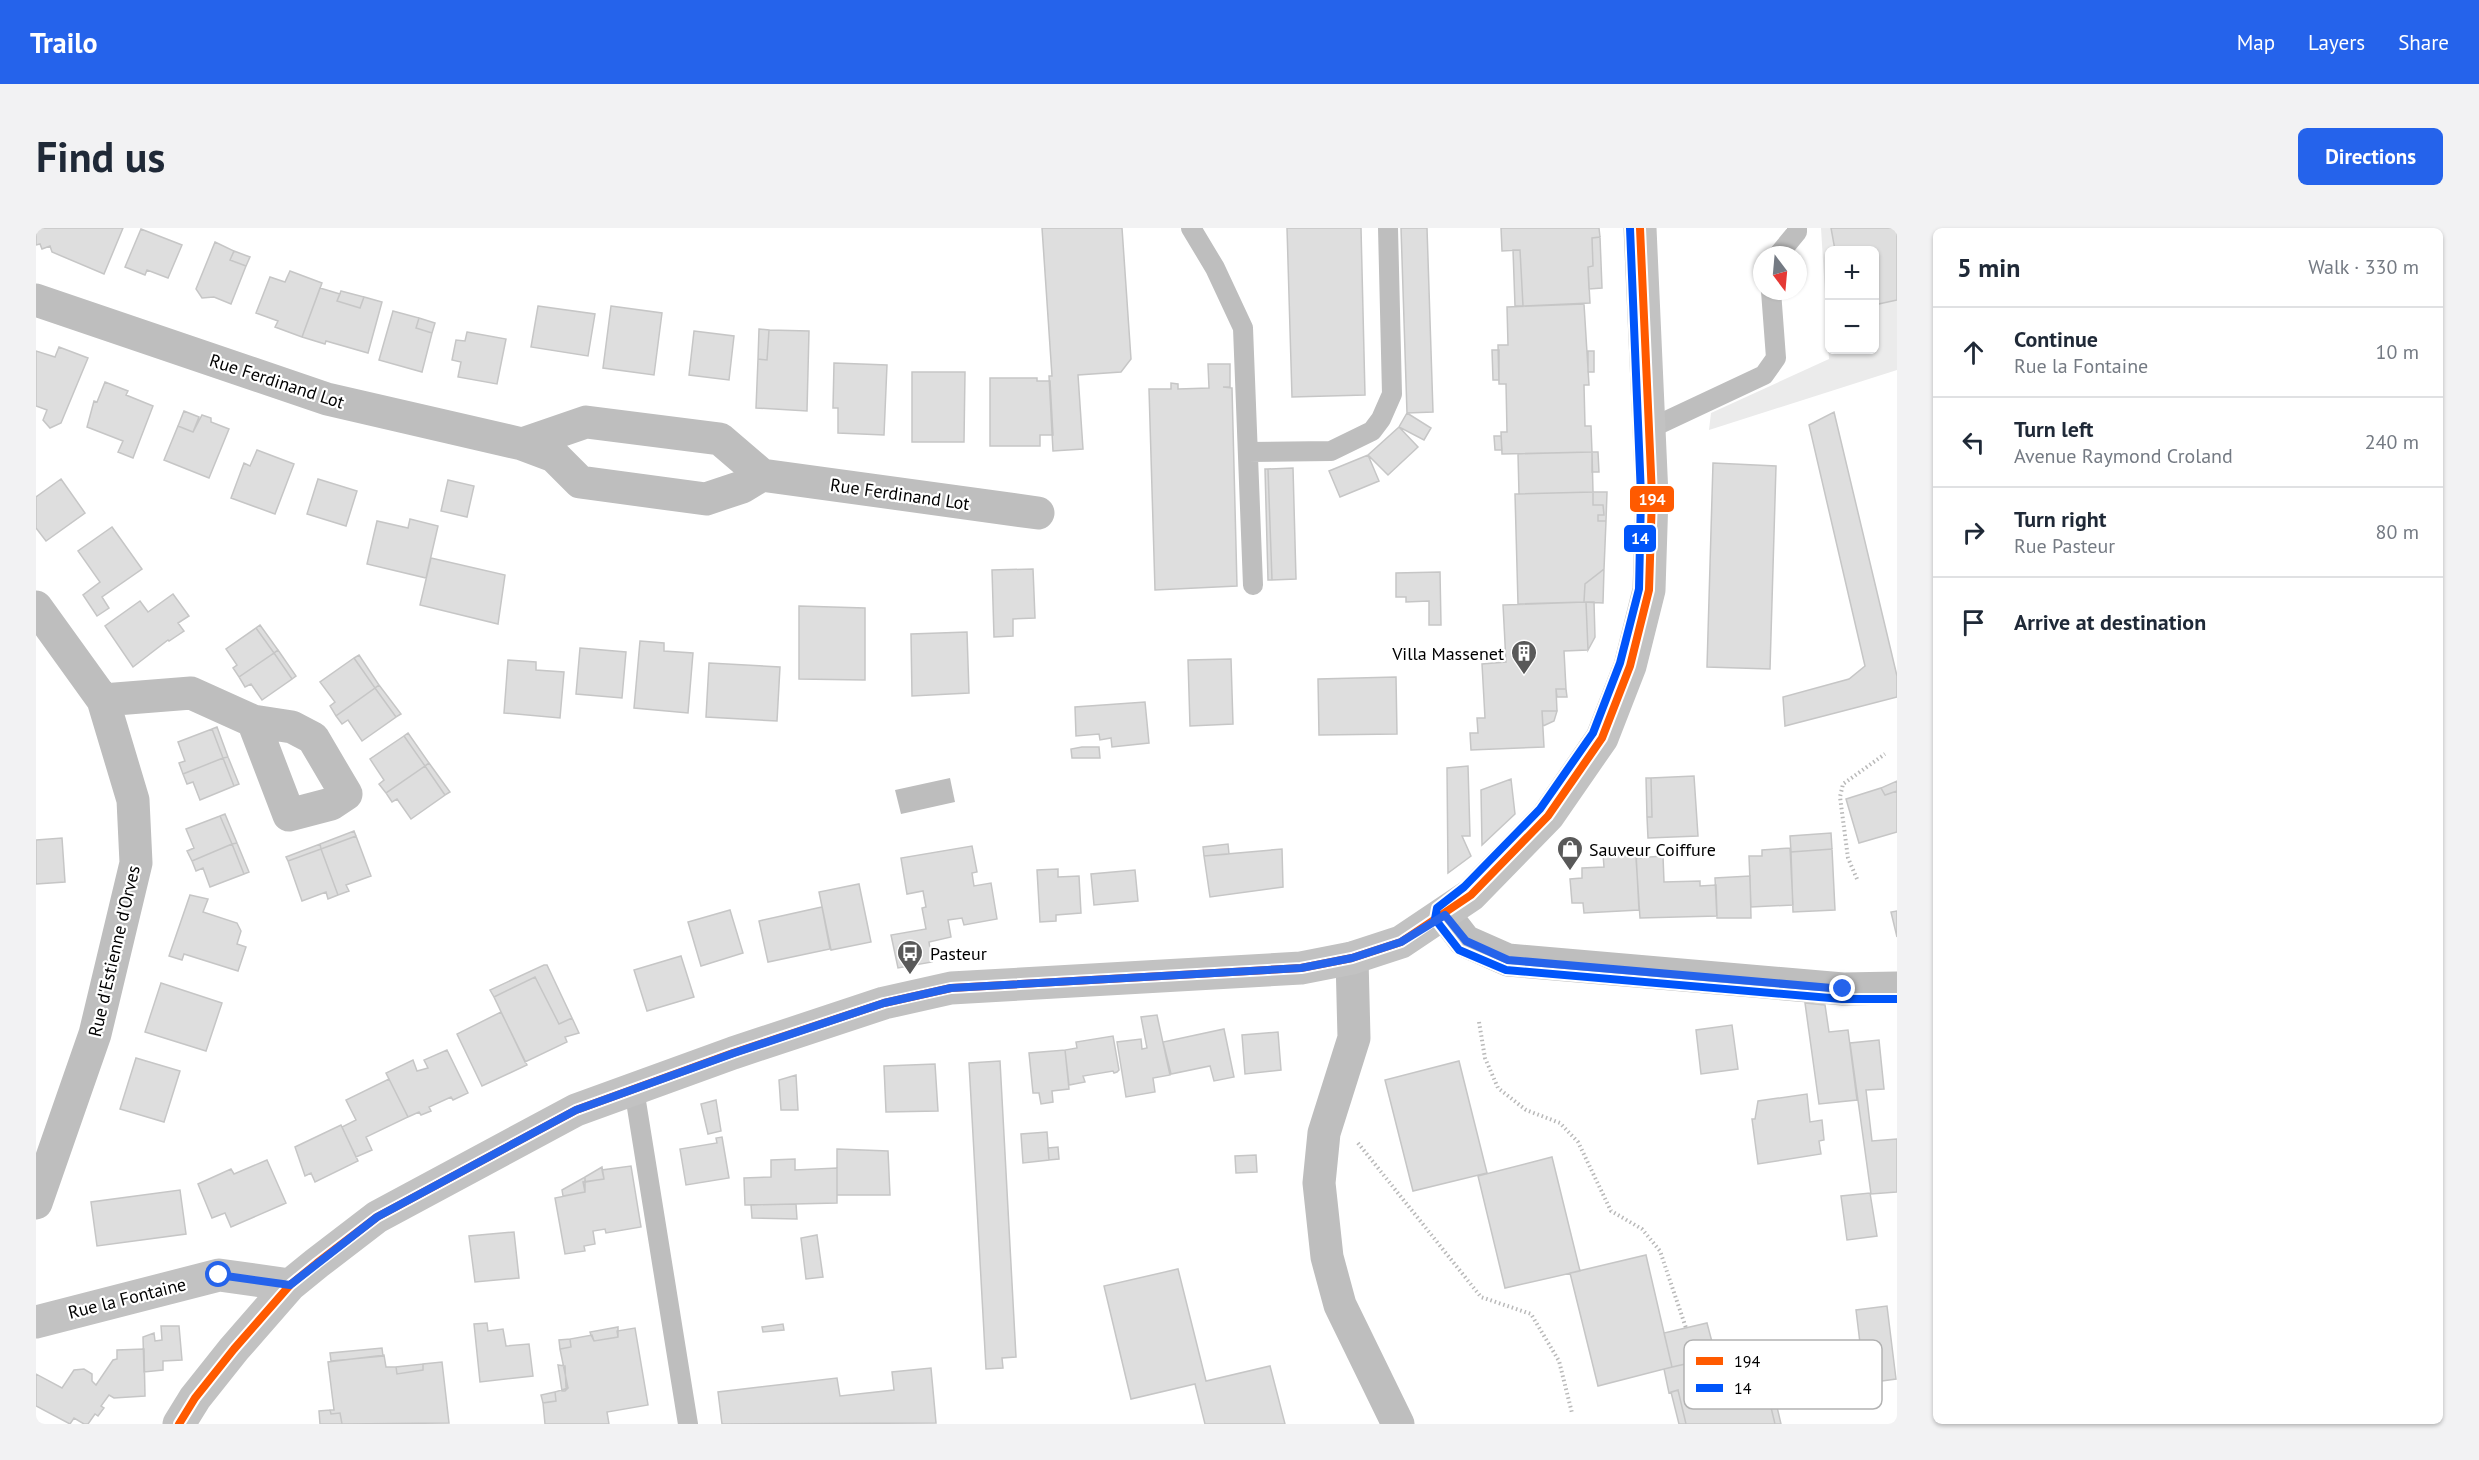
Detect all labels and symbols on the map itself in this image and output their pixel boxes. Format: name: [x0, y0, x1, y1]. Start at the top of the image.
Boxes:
north arrow: [1753, 246, 1807, 300]
street label: Rue Ferdinand Lot: [207, 348, 347, 414]
street label: Rue Ferdinand Lot: [829, 473, 971, 515]
line badge: 194: [1629, 485, 1675, 513]
text: 194: [1638, 489, 1666, 509]
line badge: 14: [1623, 524, 1657, 553]
text: 14: [1631, 528, 1649, 548]
building icon: Villa Massenet: [1509, 638, 1539, 676]
place label: Villa Massenet: [1391, 642, 1504, 665]
shop icon: Sauveur Coiffure: [1555, 834, 1585, 872]
place label: Sauveur Coiffure: [1589, 838, 1716, 861]
street label: Rue d'Estienne d'Orves: [83, 863, 145, 1039]
bus stop icon: Pasteur: [895, 938, 925, 976]
place label: Pasteur: [930, 942, 987, 965]
route end: [1829, 975, 1855, 1001]
route start: [205, 1261, 231, 1287]
street label: Rue la Fontaine: [66, 1272, 188, 1324]
legend: [1684, 1340, 1882, 1409]
text: 194: [1734, 1351, 1760, 1371]
text: 14: [1734, 1378, 1752, 1398]

